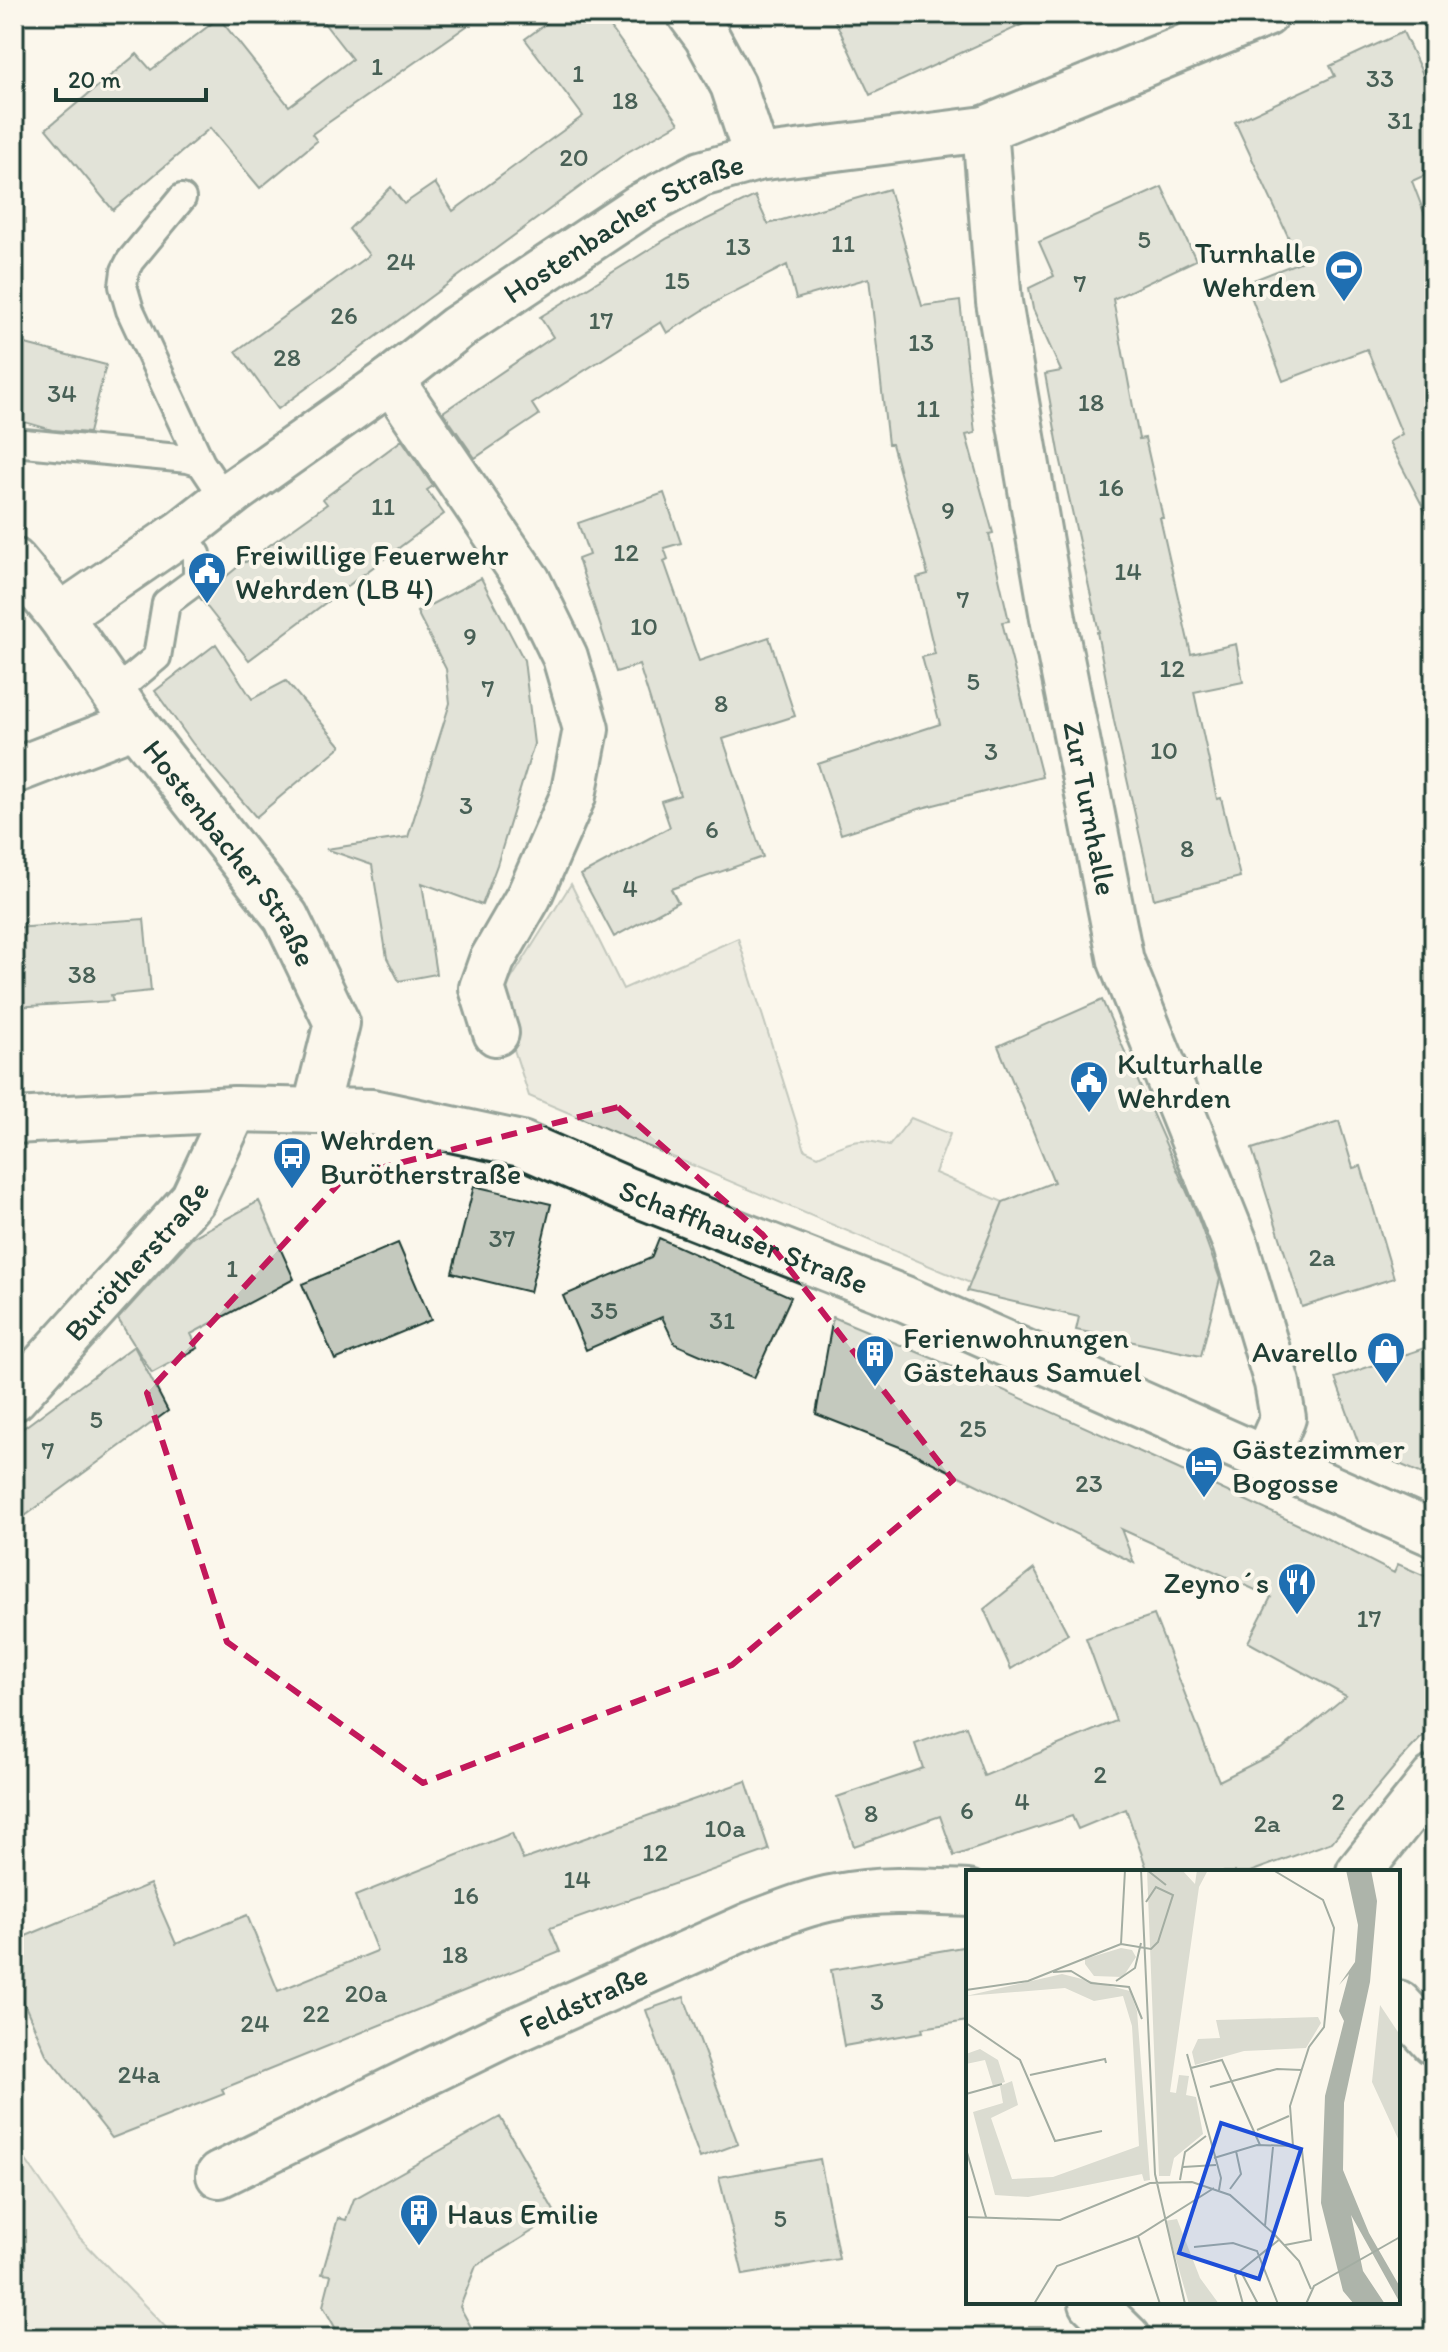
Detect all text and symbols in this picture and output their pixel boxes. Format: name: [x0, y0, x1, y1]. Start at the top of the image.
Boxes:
house number: 1: [371, 50, 383, 82]
scale bar: [56, 52, 206, 102]
house number: 1: [572, 57, 584, 89]
house number: 33: [1366, 62, 1394, 94]
text: 20 m: [68, 65, 121, 94]
house number: 18: [612, 84, 638, 116]
house number: 31: [1387, 104, 1413, 136]
house number: 20: [559, 141, 589, 173]
street label: Hostenbacher Straße: [496, 144, 748, 311]
house number: 5: [1137, 223, 1151, 255]
house number: 11: [831, 227, 855, 259]
house number: 13: [725, 230, 751, 262]
place label: Turnhalle Wehrden: [1195, 234, 1316, 305]
house number: 24: [386, 245, 416, 277]
sports icon: Turnhalle Wehrden: [1323, 248, 1365, 303]
house number: 15: [664, 264, 690, 296]
house number: 7: [1074, 267, 1087, 299]
house number: 26: [330, 299, 358, 331]
house number: 17: [589, 304, 614, 336]
house number: 13: [908, 326, 934, 358]
house number: 28: [273, 341, 301, 373]
house number: 34: [47, 377, 77, 409]
house number: 18: [1078, 386, 1104, 418]
house number: 11: [916, 392, 940, 424]
house number: 16: [1098, 471, 1124, 503]
house number: 11: [371, 490, 395, 522]
house number: 9: [941, 494, 955, 526]
place label: Freiwillige Feuerwehr Wehrden (LB 4): [235, 536, 508, 607]
house number: 12: [613, 536, 639, 568]
public building icon: Freiwillige Feuerwehr Wehrden (LB 4): [186, 550, 228, 605]
house number: 14: [1114, 555, 1142, 587]
house number: 7: [957, 583, 970, 615]
house number: 10: [630, 610, 658, 642]
house number: 9: [463, 620, 477, 652]
house number: 12: [1159, 652, 1185, 684]
house number: 5: [966, 665, 980, 697]
house number: 7: [482, 672, 495, 704]
house number: 8: [714, 687, 728, 719]
street label: Zur Turnhalle: [1055, 718, 1126, 899]
street label: Hostenbacher Straße: [135, 732, 325, 972]
house number: 10: [1150, 734, 1178, 766]
house number: 3: [984, 735, 998, 767]
house number: 3: [459, 789, 473, 821]
house number: 6: [705, 813, 719, 845]
house number: 8: [1180, 832, 1194, 864]
house number: 4: [622, 872, 638, 904]
house number: 38: [68, 958, 96, 990]
place label: Kulturhalle Wehrden: [1117, 1045, 1263, 1116]
public building icon: Kulturhalle Wehrden: [1068, 1059, 1110, 1114]
place label: Wehrden Burötherstraße: [320, 1121, 521, 1192]
bus stop icon: Wehrden Burötherstraße: [271, 1135, 313, 1190]
street label: Schaffhauser Straße: [614, 1171, 874, 1301]
street label: Burötherstraße: [56, 1176, 217, 1348]
house number: 37: [488, 1222, 516, 1254]
house number: 2a: [1308, 1241, 1336, 1273]
house number: 1: [226, 1252, 238, 1284]
house number: 35: [590, 1294, 618, 1326]
house number: 31: [709, 1304, 735, 1336]
place label: Ferienwohnungen Gästehaus Samuel: [903, 1319, 1142, 1390]
shop icon: Avarello: [1365, 1330, 1407, 1385]
building icon: Ferienwohnungen Gästehaus Samuel: [854, 1333, 896, 1388]
place label: Avarello: [1252, 1333, 1358, 1370]
house number: 5: [89, 1403, 103, 1435]
house number: 25: [959, 1412, 987, 1444]
place label: Gästezimmer Bogosse: [1232, 1430, 1405, 1501]
house number: 7: [42, 1434, 55, 1466]
hotel icon: Gästezimmer Bogosse: [1183, 1444, 1225, 1499]
house number: 23: [1075, 1467, 1103, 1499]
restaurant icon: Zeyno´s: [1276, 1561, 1318, 1616]
place label: Zeyno´s: [1163, 1564, 1269, 1601]
house number: 17: [1357, 1602, 1382, 1634]
house number: 2: [1093, 1758, 1107, 1790]
house number: 4: [1014, 1785, 1030, 1817]
house number: 2: [1331, 1785, 1345, 1817]
house number: 6: [960, 1794, 974, 1826]
house number: 8: [864, 1797, 878, 1829]
house number: 2a: [1253, 1807, 1281, 1839]
house number: 10a: [704, 1812, 746, 1844]
house number: 12: [642, 1836, 668, 1868]
house number: 14: [563, 1863, 591, 1895]
inset map: [966, 1870, 1400, 2304]
house number: 16: [453, 1879, 479, 1911]
house number: 18: [442, 1938, 468, 1970]
street label: Feldstraße: [513, 1955, 653, 2045]
house number: 20a: [344, 1977, 388, 2009]
house number: 3: [870, 1985, 884, 2017]
house number: 22: [302, 1997, 330, 2029]
house number: 24: [240, 2007, 270, 2039]
house number: 24a: [118, 2058, 161, 2090]
building icon: Haus Emilie: [398, 2192, 440, 2247]
place label: Haus Emilie: [447, 2195, 599, 2232]
house number: 5: [773, 2202, 787, 2234]

